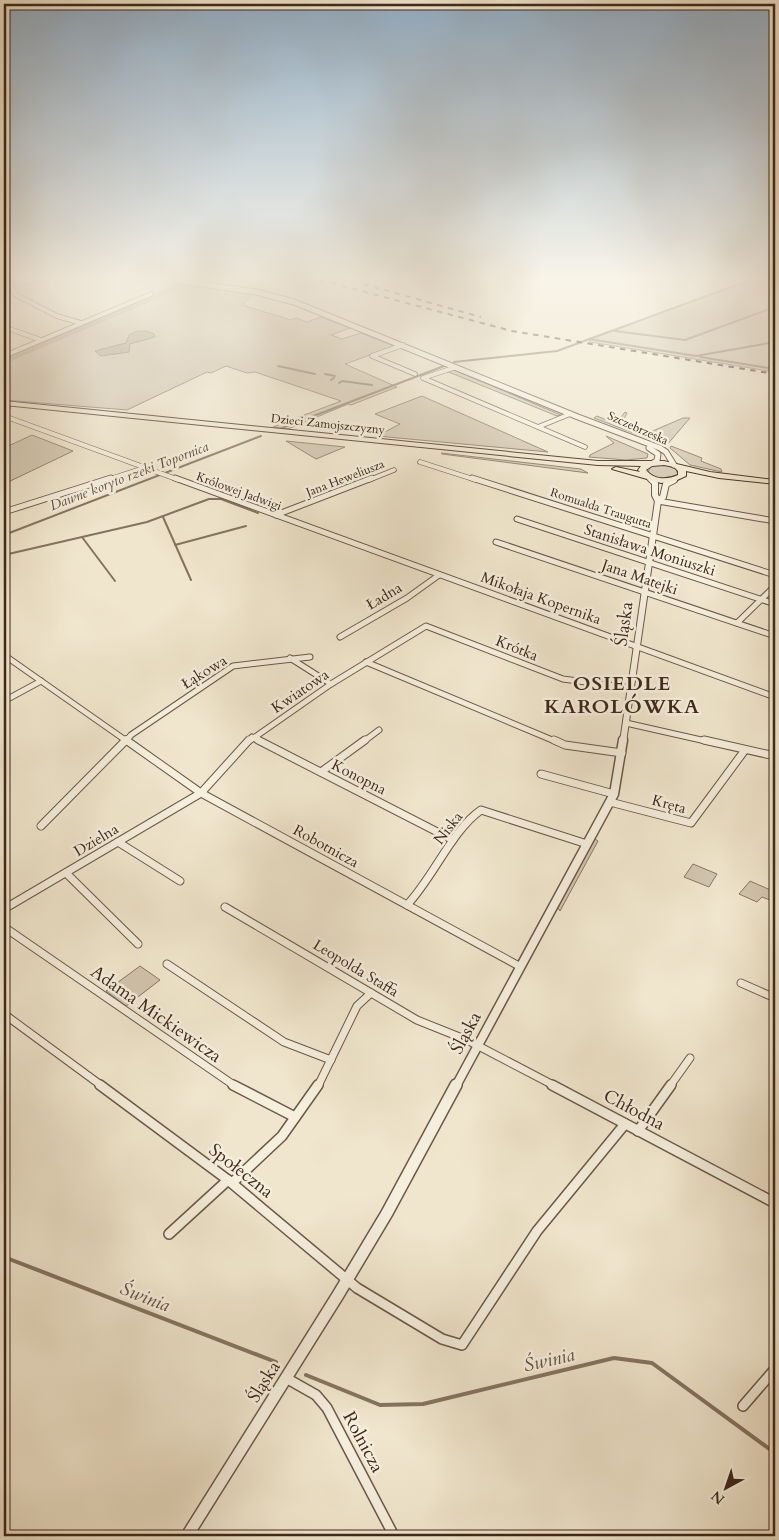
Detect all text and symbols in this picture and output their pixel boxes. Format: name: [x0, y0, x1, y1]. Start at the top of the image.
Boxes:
street label: Szczebrzeska: [605, 407, 672, 449]
street label: Dzieci Zamojszczyzny: [270, 410, 387, 438]
water label: Dawne koryto rzeki Topornica: [47, 437, 211, 515]
street label: Jana Heweliusza: [302, 455, 387, 501]
street label: Królowej Jadwigi: [194, 468, 284, 514]
street label: Romualda Traugutta: [548, 484, 654, 532]
street label: Stanisława Moniuszki: [582, 519, 718, 581]
street label: Jana Matejki: [597, 554, 681, 599]
street label: Mikołaja Kopernika: [478, 567, 604, 629]
street label: Ładna: [362, 577, 406, 615]
street label: Śląska: [609, 600, 640, 648]
street label: Krótka: [493, 630, 542, 666]
street label: Łąkowa: [177, 650, 231, 694]
street label: Kwiatowa: [267, 664, 333, 718]
district label: OSIEDLE KAROLÓWKA: [544, 670, 700, 720]
street label: Konopna: [328, 755, 390, 800]
street label: Kręta: [650, 790, 689, 818]
street label: Niska: [429, 807, 467, 849]
street label: Dzielna: [70, 819, 122, 861]
street label: Robotnicza: [290, 820, 363, 872]
street label: Leopolda Staffa: [309, 935, 403, 1002]
street label: Adama Mickiewicza: [85, 959, 227, 1069]
street label: Śląska: [444, 1007, 488, 1059]
street label: Chłodna: [599, 1083, 669, 1137]
street label: Społeczna: [203, 1138, 279, 1204]
water label: Świnia: [116, 1276, 174, 1319]
water label: Świnia: [521, 1341, 578, 1378]
street label: Śląska: [242, 1356, 287, 1408]
street label: Rolnicza: [336, 1407, 390, 1477]
north arrow: [702, 1462, 752, 1512]
text: N: [707, 1486, 729, 1509]

